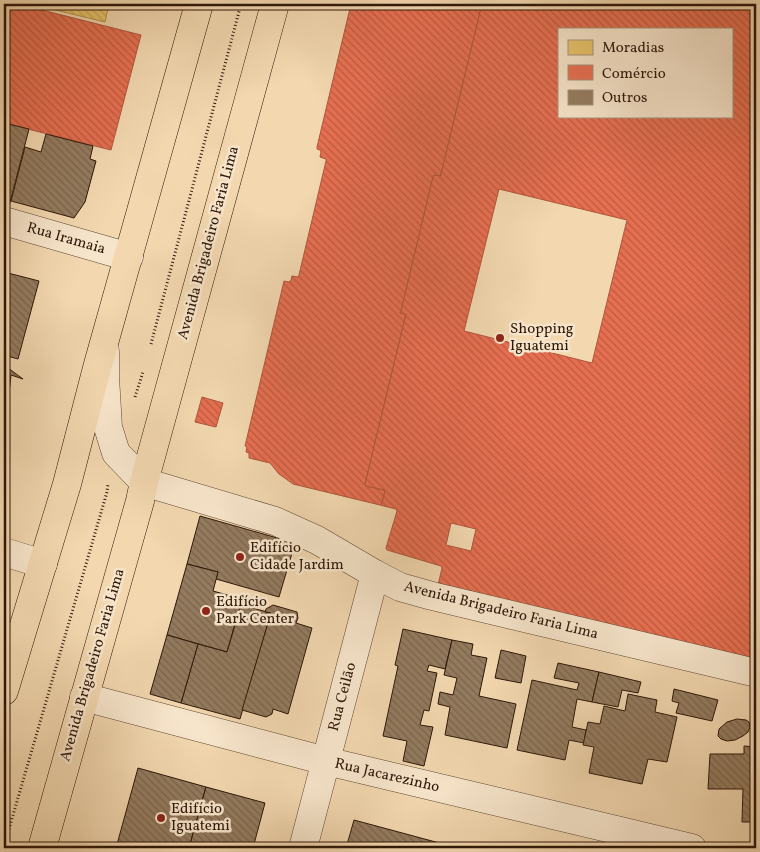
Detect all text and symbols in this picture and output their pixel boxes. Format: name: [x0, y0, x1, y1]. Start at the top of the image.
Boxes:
legend: [558, 28, 732, 118]
text: Moradias: [602, 38, 664, 59]
text: Comércio: [602, 64, 666, 85]
text: Outros: [602, 88, 647, 109]
street label: Avenida Brigadeiro Faria Lima: [173, 144, 245, 342]
street label: Rua Iramaia: [24, 218, 108, 260]
place label: Shopping Iguatemi: [510, 319, 574, 357]
marker: Shopping Iguatemi: [494, 332, 506, 344]
place label: Edifício Cidade Jardim: [250, 538, 344, 576]
marker: Edifício Cidade Jardim: [234, 551, 246, 563]
street label: Avenida Brigadeiro Faria Lima: [55, 566, 131, 764]
street label: Avenida Brigadeiro Faria Lima: [402, 577, 600, 645]
place label: Edifício Park Center: [216, 592, 294, 630]
marker: Edifício Park Center: [200, 605, 212, 617]
street label: Rua Ceilão: [324, 660, 362, 734]
street label: Rua Jacarezinho: [332, 754, 442, 798]
place label: Edifício Iguatemi: [171, 799, 230, 837]
marker: Edifício Iguatemi: [155, 812, 167, 824]

